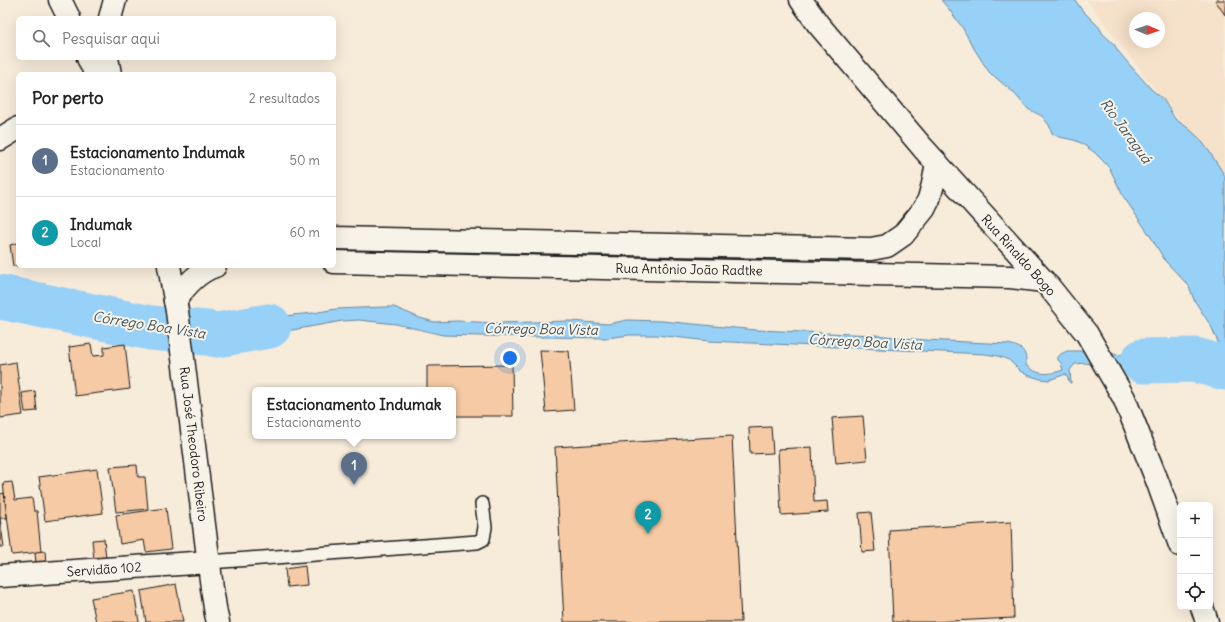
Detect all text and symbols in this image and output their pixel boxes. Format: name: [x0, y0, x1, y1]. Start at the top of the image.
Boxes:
north arrow: [1129, 12, 1165, 48]
search box: [16, 16, 336, 60]
icon: search: [30, 27, 52, 49]
text: Pesquisar aqui: [62, 29, 160, 48]
text: Por perto: [32, 87, 103, 109]
text: 2 resultados: [249, 90, 320, 107]
water label: Rio Jaraguá: [1096, 95, 1156, 168]
text: Estacionamento Indumak: [70, 143, 245, 162]
text: 1: [42, 152, 48, 169]
text: 50 m: [289, 152, 320, 169]
text: Estacionamento: [70, 162, 165, 179]
street label: Rua Rinaldo Bogo: [978, 211, 1060, 300]
text: Indumak: [70, 215, 132, 234]
text: 2: [41, 224, 49, 241]
text: 60 m: [289, 224, 320, 241]
text: Local: [70, 234, 101, 251]
street label: Rua Antônio João Radtke: [615, 260, 763, 279]
water label: Córrego Boa Vista: [91, 307, 208, 343]
water label: Córrego Boa Vista: [484, 319, 599, 339]
water label: Córrego Boa Vista: [808, 330, 923, 354]
your location: [500, 348, 520, 368]
street label: Rua José Theodoro Ribeiro: [176, 366, 211, 523]
popup: [252, 387, 456, 439]
text: Estacionamento Indumak: [267, 395, 441, 414]
text: Estacionamento: [267, 414, 361, 431]
pin: 1: [341, 452, 367, 485]
pin: 2: [635, 501, 661, 534]
map controls: [1177, 502, 1213, 610]
button: +: [1177, 502, 1213, 538]
button: −: [1177, 538, 1213, 574]
street label: Servidão 102: [66, 558, 142, 581]
button: locate: [1177, 574, 1213, 610]

